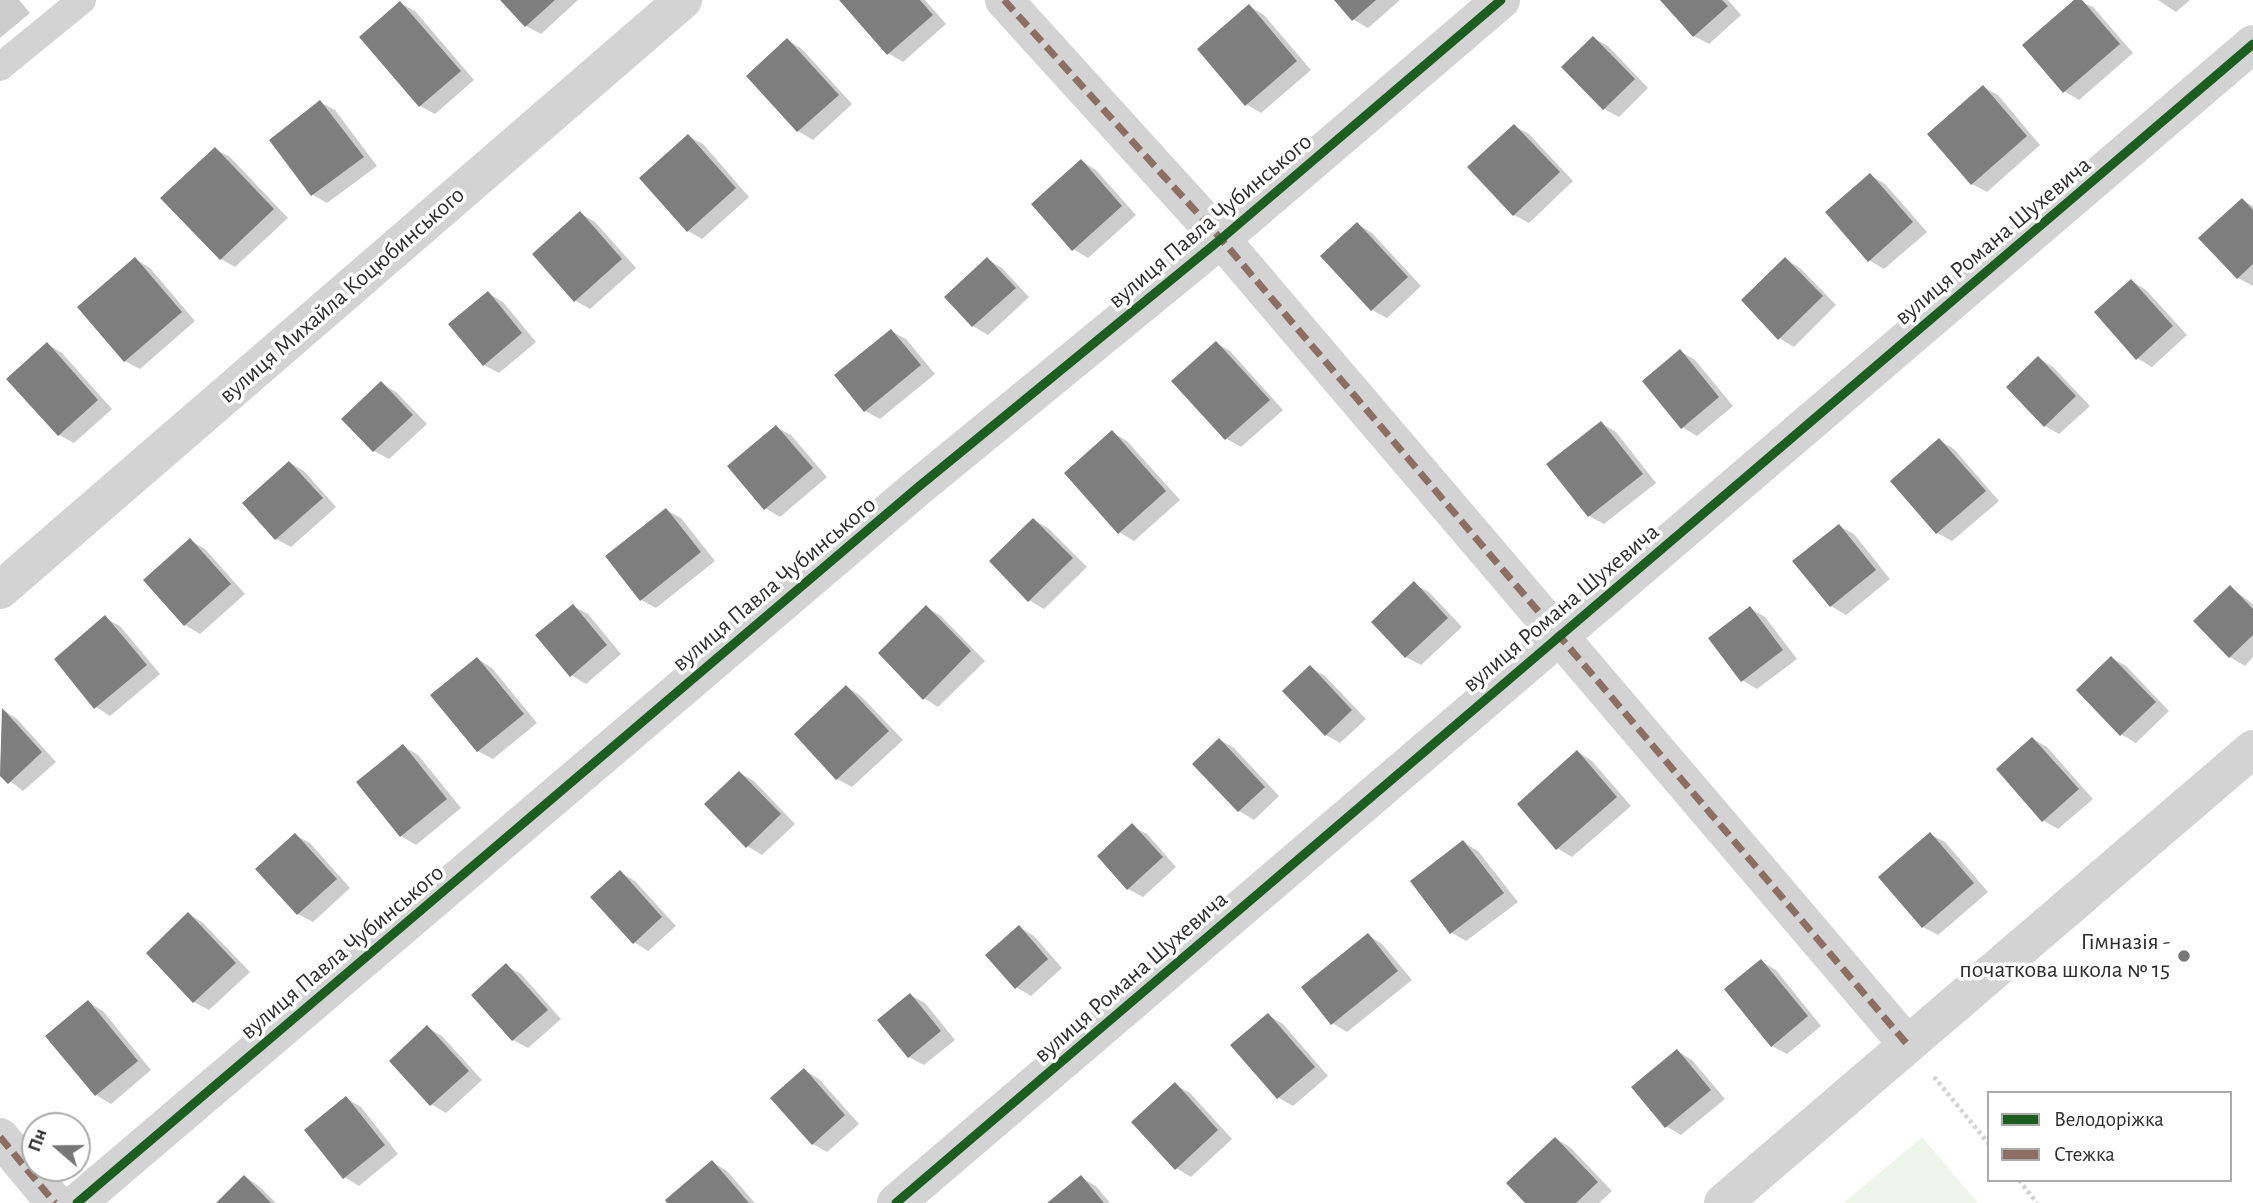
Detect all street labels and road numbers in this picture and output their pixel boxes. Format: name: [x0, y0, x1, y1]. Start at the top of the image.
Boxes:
street label: вулиця Павла Чубинського: [1102, 127, 1318, 315]
street label: вулиця Романа Шухевича: [1889, 150, 2097, 332]
street label: вулиця Михайла Коцюбинського: [213, 181, 471, 409]
street label: вулиця Павла Чубинського: [666, 490, 882, 678]
street label: вулиця Романа Шухевича: [1457, 517, 1665, 699]
street label: вулиця Павла Чубинського: [234, 858, 450, 1046]
street label: вулиця Романа Шухевича: [1028, 885, 1234, 1069]

